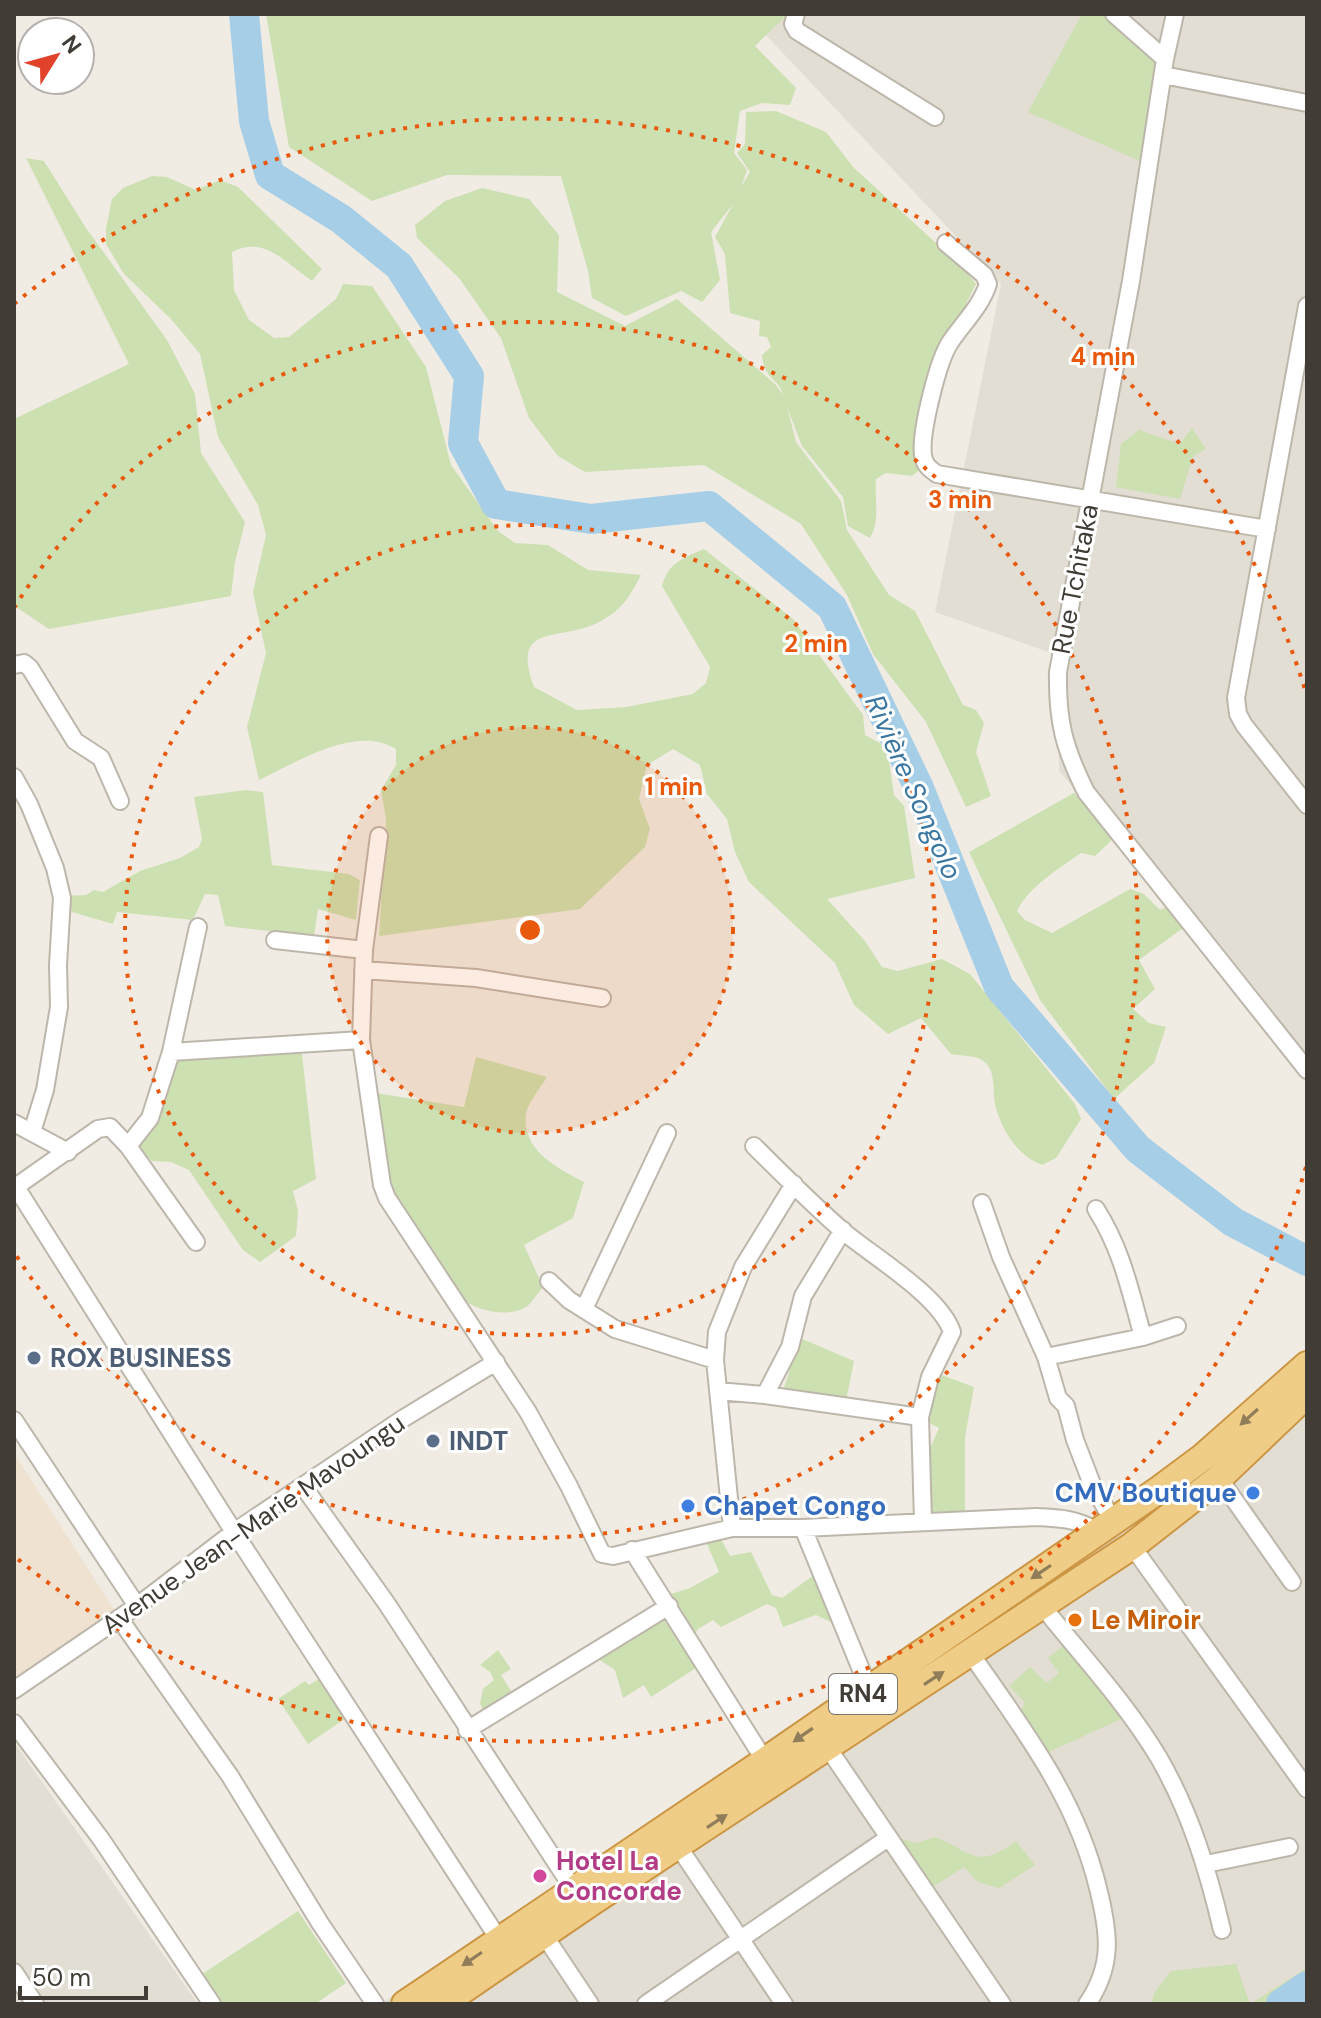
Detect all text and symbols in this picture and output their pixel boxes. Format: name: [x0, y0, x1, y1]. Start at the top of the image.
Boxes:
north arrow: [16, 16, 96, 96]
text: N: [55, 29, 88, 59]
text: 4 min: [1070, 341, 1136, 372]
text: 3 min: [928, 484, 992, 515]
street label: Rue Tchitaka: [1044, 501, 1106, 657]
text: 2 min: [784, 628, 848, 659]
water label: Rivière Songolo: [856, 689, 971, 886]
text: 1 min: [645, 771, 703, 802]
centre of rings: [516, 916, 544, 944]
place label: ROX BUSINESS: [50, 1341, 232, 1375]
marker: ROX BUSINESS: [25, 1349, 43, 1367]
street label: Avenue Jean-Marie Mavoungu: [95, 1406, 411, 1642]
one-way arrow: [1239, 1407, 1258, 1425]
place label: INDT: [449, 1424, 508, 1458]
marker: INDT: [424, 1432, 442, 1450]
place label: CMV Boutique: [1055, 1476, 1237, 1510]
marker: CMV Boutique: [1244, 1484, 1262, 1502]
place label: Chapet Congo: [704, 1489, 886, 1523]
marker: Chapet Congo: [679, 1497, 697, 1515]
one-way arrow: [1030, 1564, 1051, 1579]
place label: Le Miroir: [1091, 1603, 1201, 1637]
marker: Le Miroir: [1066, 1611, 1084, 1629]
one-way arrow: [923, 1672, 945, 1686]
road number: RN4: [829, 1674, 897, 1714]
one-way arrow: [793, 1727, 814, 1742]
one-way arrow: [706, 1814, 727, 1829]
place label: Hotel La Concorde: [556, 1844, 682, 1908]
marker: Hotel La Concorde: [531, 1867, 549, 1885]
scale bar: [20, 1950, 146, 2000]
one-way arrow: [461, 1952, 483, 1966]
text: 50 m: [32, 1962, 91, 1993]

